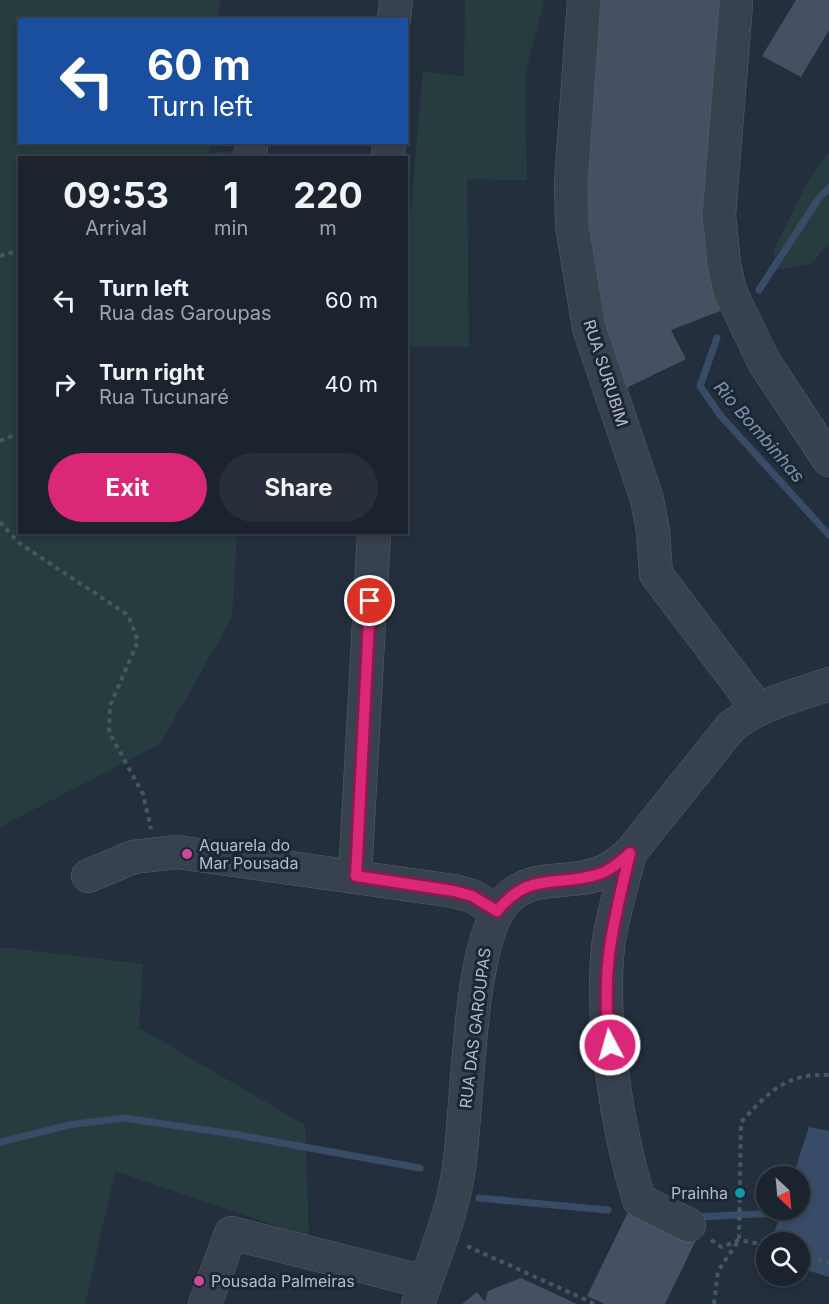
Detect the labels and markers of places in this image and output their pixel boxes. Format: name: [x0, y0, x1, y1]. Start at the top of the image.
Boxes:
pin: [344, 575, 395, 626]
place label: Aquarela do Mar Pousada: [199, 835, 298, 873]
marker: Aquarela do Mar Pousada: [180, 847, 194, 861]
place label: Prainha: [671, 1183, 728, 1203]
marker: Prainha: [733, 1186, 747, 1200]
place label: Pousada Palmeiras: [211, 1271, 355, 1291]
marker: Pousada Palmeiras: [192, 1274, 206, 1288]

